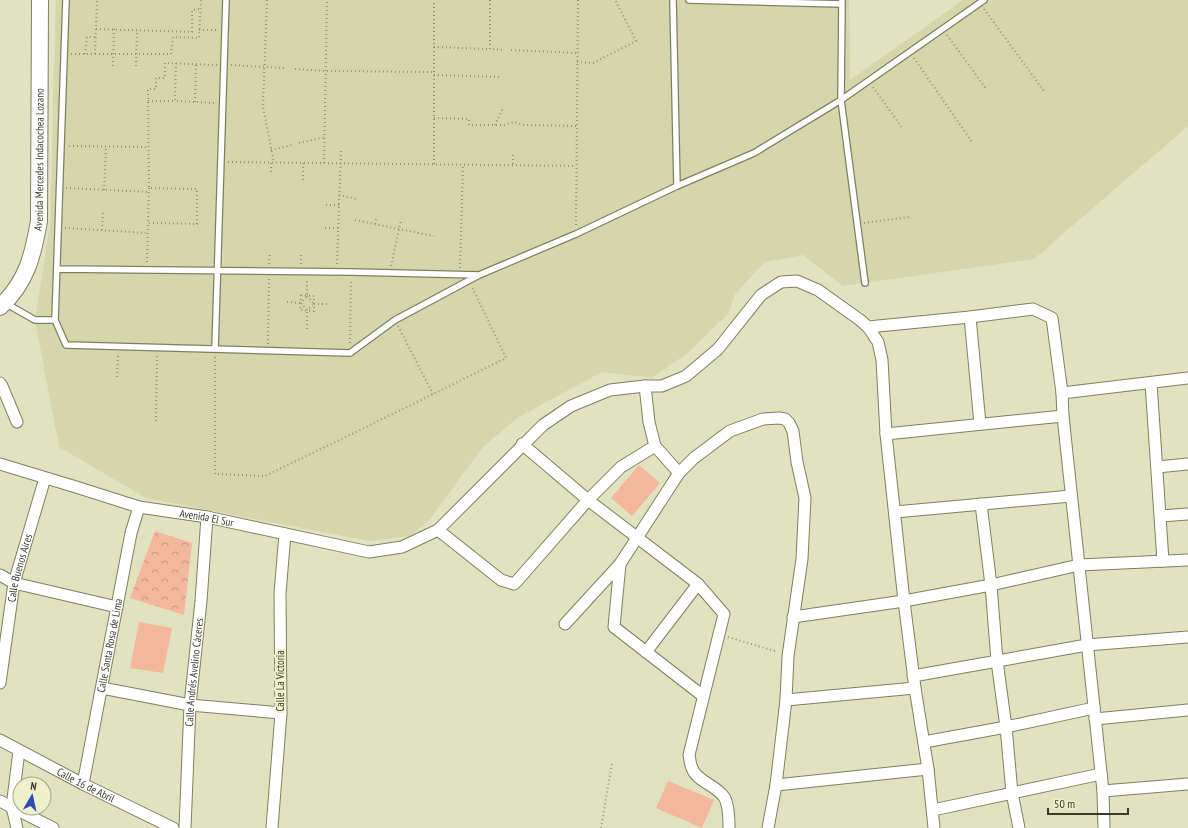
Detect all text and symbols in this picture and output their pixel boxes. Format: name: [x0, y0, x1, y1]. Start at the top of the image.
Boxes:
street label: Avenida Mercedes Indacochea Lozano: [30, 88, 47, 232]
street label: Avenida El Sur: [179, 506, 235, 530]
street label: Calle Buenos Aires: [4, 532, 35, 603]
street label: Calle Santa Rosa de Lima: [94, 597, 125, 694]
street label: Calle Andrés Avelino Cáceres: [182, 617, 206, 727]
street label: Calle La Victoria: [273, 650, 287, 712]
street label: Calle 16 de Abril: [55, 765, 117, 806]
north arrow: [12, 776, 52, 816]
text: N: [30, 779, 38, 794]
scale bar: [1048, 790, 1128, 816]
text: 50 m: [1054, 796, 1075, 811]

